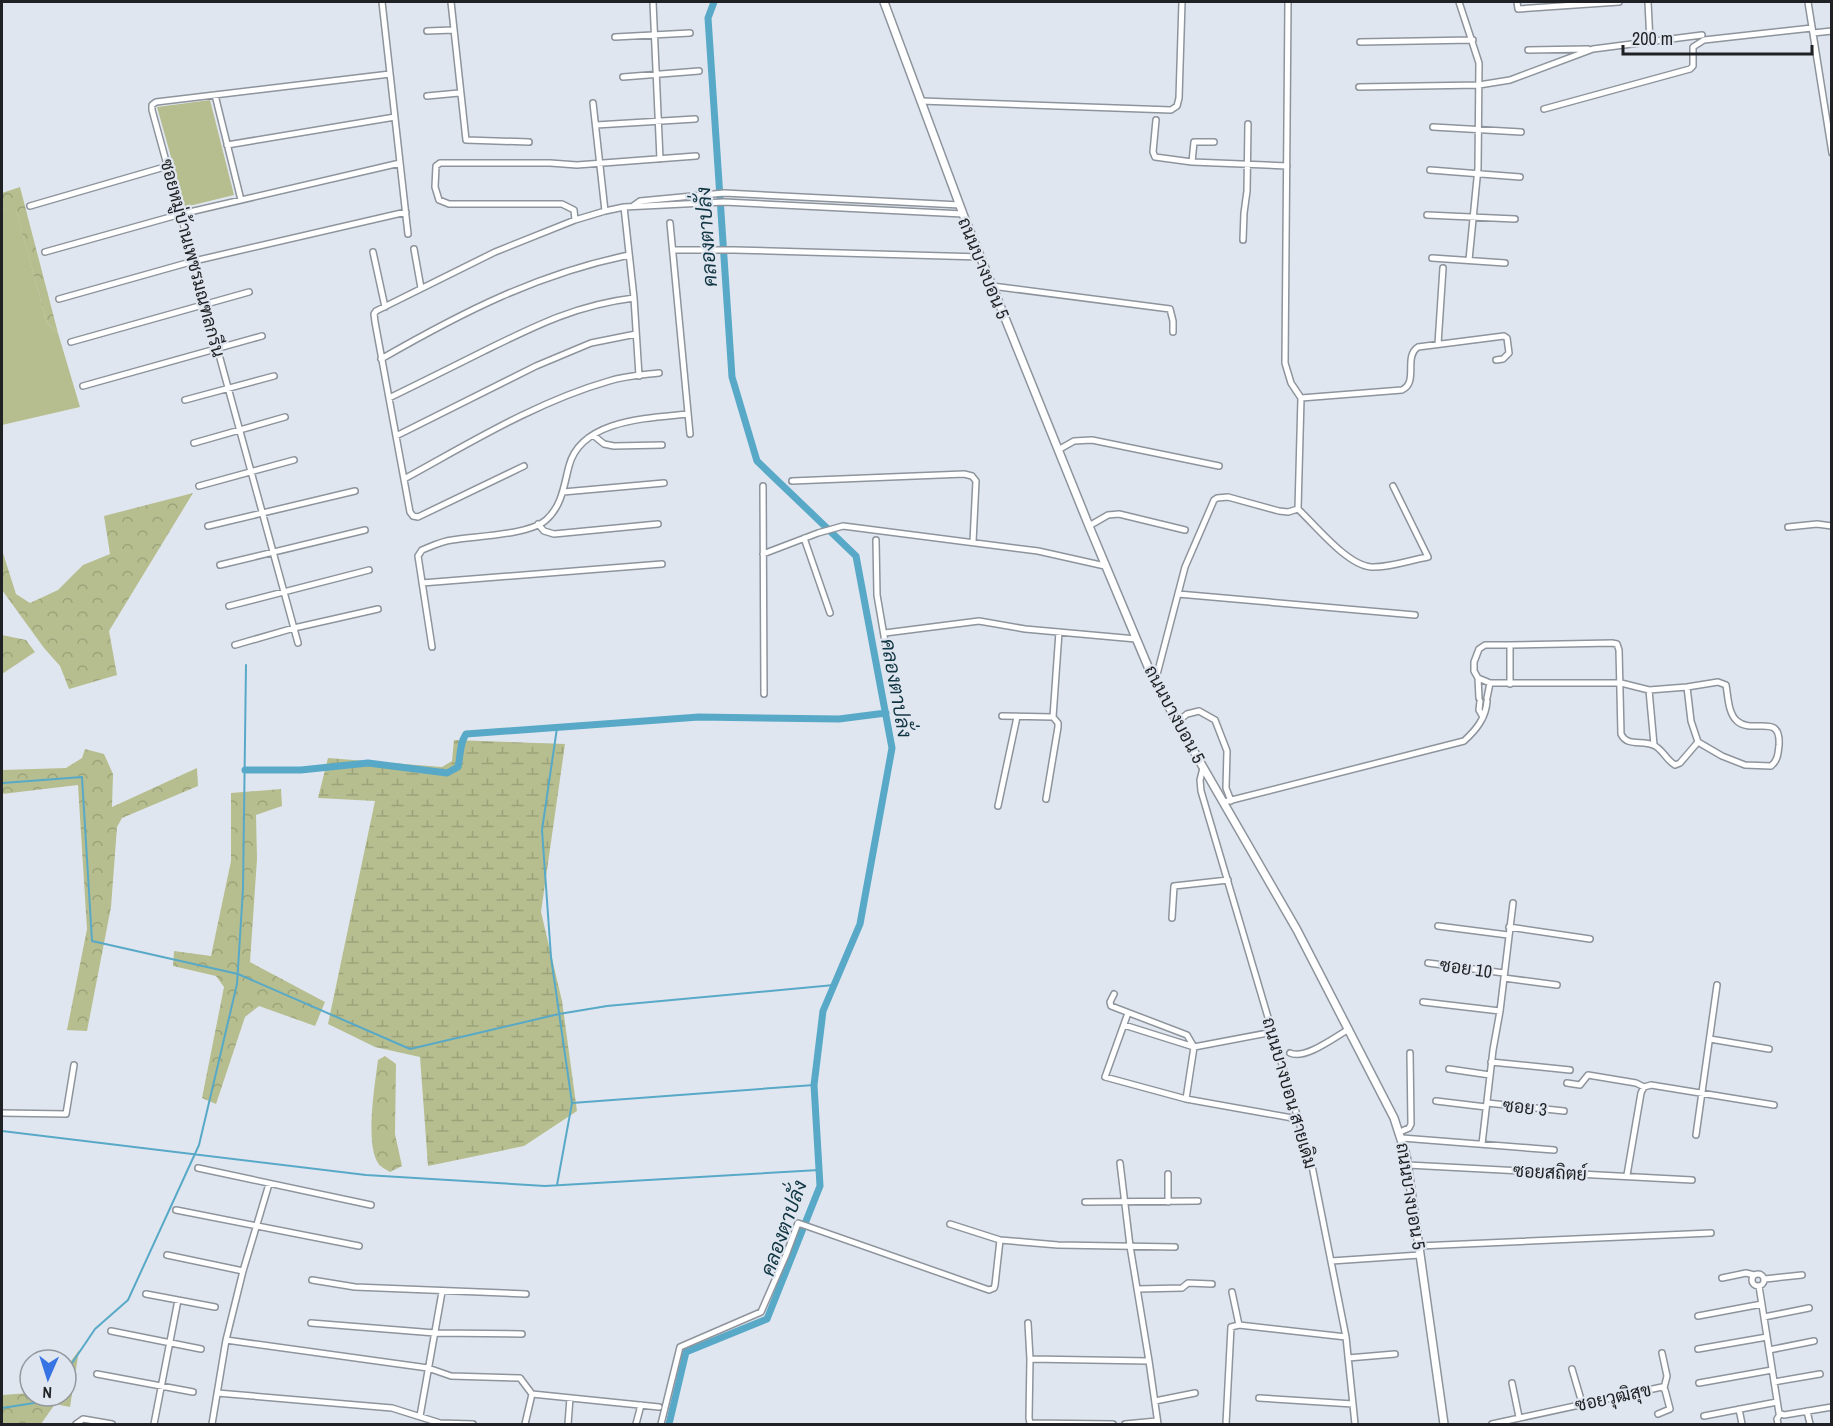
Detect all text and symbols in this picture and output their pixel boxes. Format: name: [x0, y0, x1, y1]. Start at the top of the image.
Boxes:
scale bar: [1623, 18, 1812, 56]
text: 200 m: [1632, 26, 1673, 51]
street label: ซอยหมู่บ้านเพชรมณฑลกรีน: [154, 156, 231, 360]
water label: คลองตาปลั่ง: [687, 186, 723, 288]
street label: ถนนบางบอน 5: [952, 213, 1016, 323]
water label: คลองตาปลั่ง: [875, 636, 921, 740]
street label: ถนนบางบอน 5: [1139, 661, 1211, 767]
street label: ซอย 10: [1438, 952, 1494, 984]
street label: ถนนบางบอน สายเดิม: [1256, 1014, 1324, 1172]
street label: ซอย 3: [1502, 1092, 1548, 1122]
street label: ถนนบางบอน 5: [1390, 1141, 1432, 1251]
street label: ซอยสถิตย์: [1512, 1158, 1588, 1186]
water label: คลองตาปลั่ง: [751, 1176, 813, 1280]
north arrow: [18, 1348, 78, 1408]
street label: ซอยวุฒิสุข: [1573, 1377, 1653, 1417]
text: N: [42, 1382, 53, 1404]

